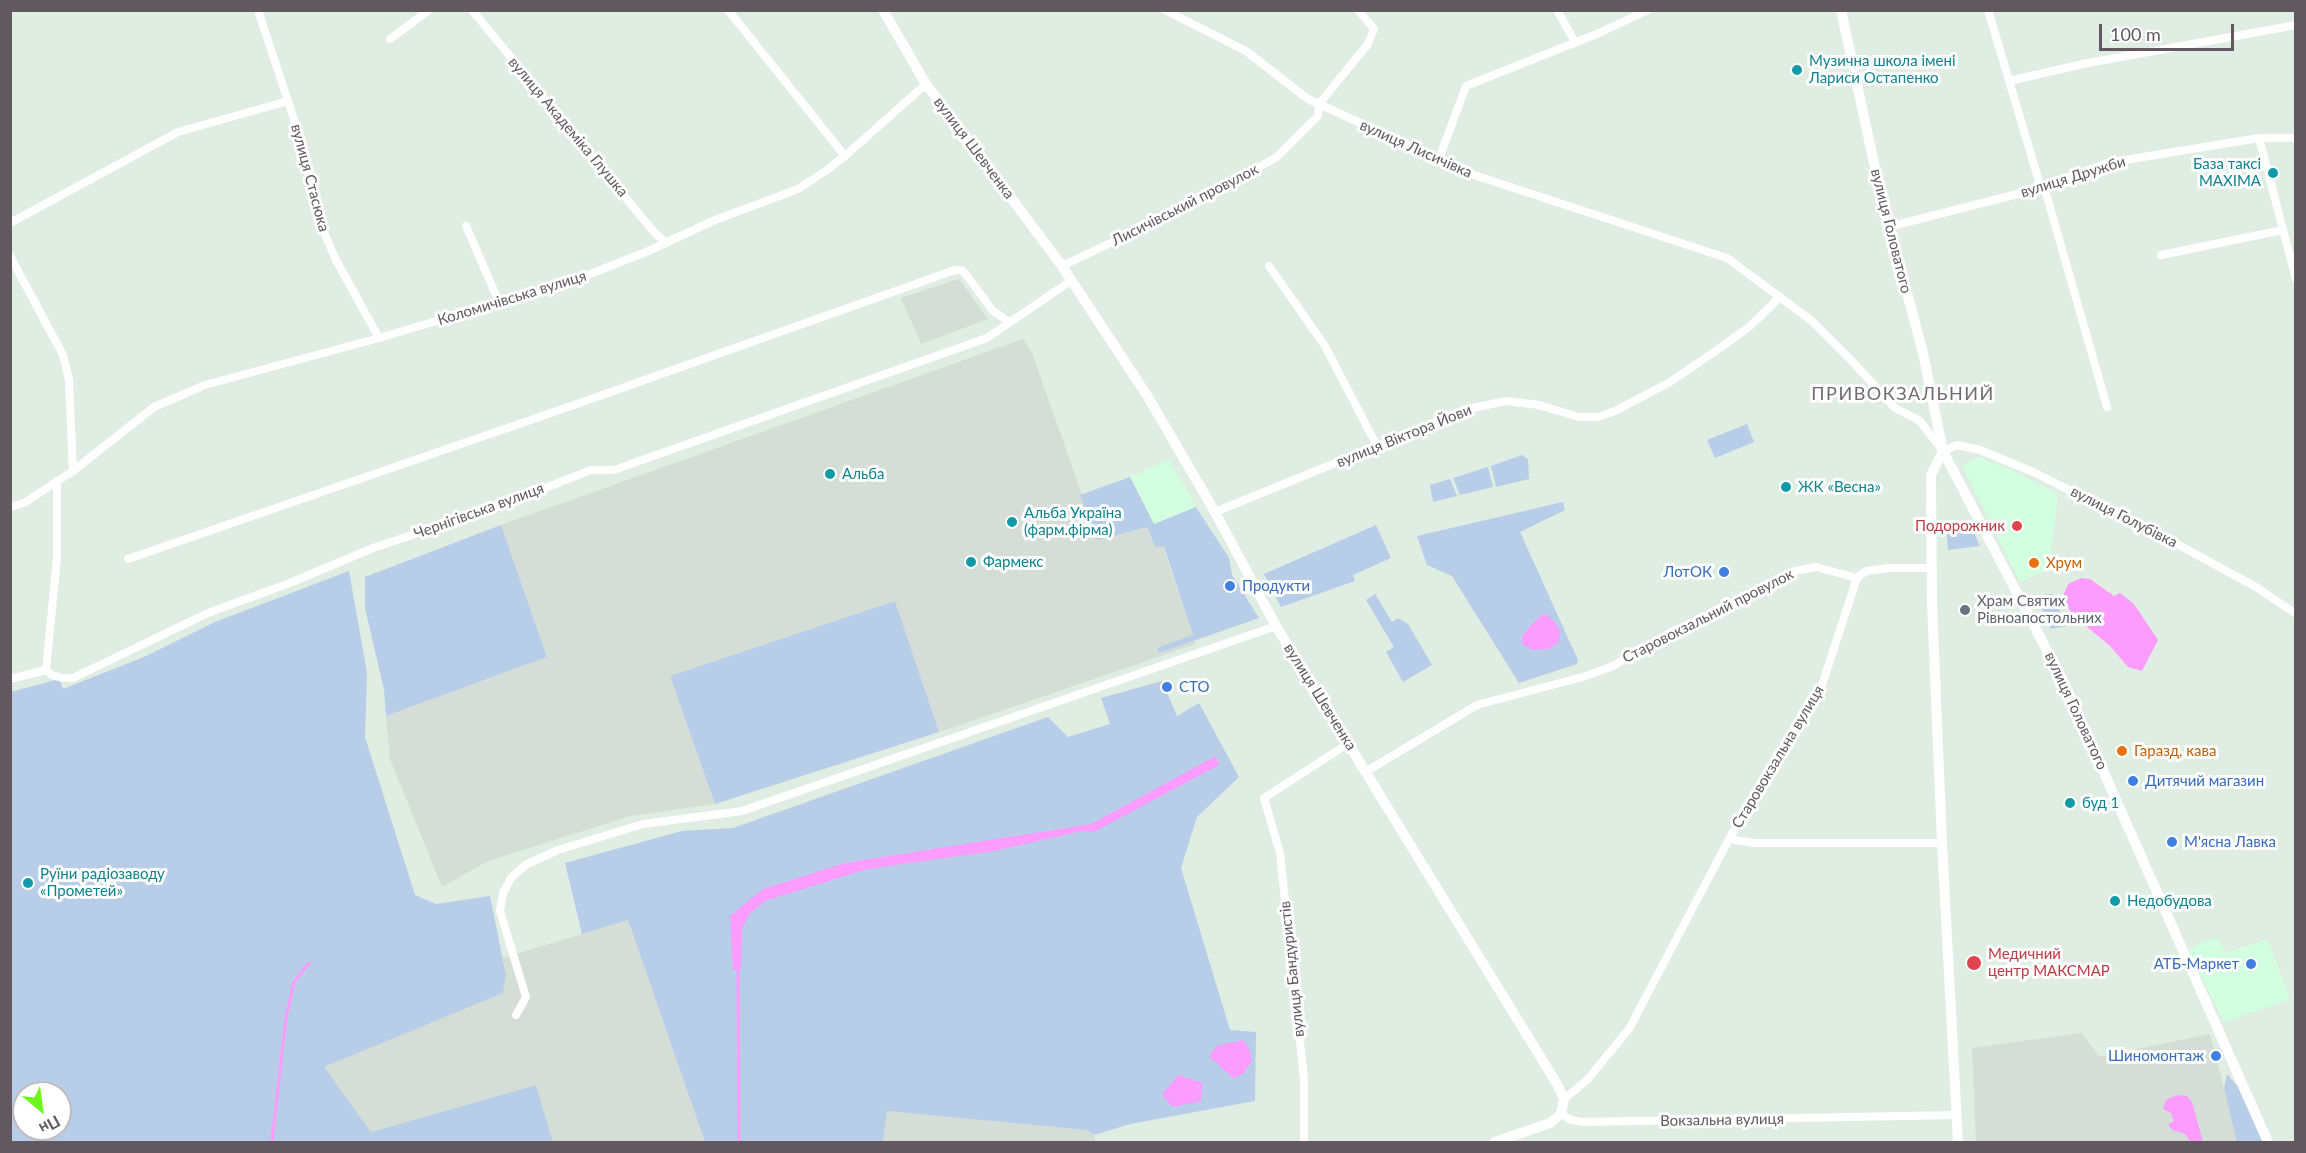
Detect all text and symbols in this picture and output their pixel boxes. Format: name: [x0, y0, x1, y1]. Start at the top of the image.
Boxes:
scale bar: [2102, 12, 2237, 50]
text: 100 m: [2110, 23, 2161, 45]
place label: Музична школа імені Лариси Остапенко: [1809, 52, 1956, 87]
street label: вулиця Академіка Глушка: [504, 53, 632, 201]
marker: Музична школа імені Лариси Остапенко: [1790, 63, 1804, 77]
street label: вулиця Шевченка: [930, 94, 1018, 202]
street label: вулиця Лисичівка: [1357, 116, 1475, 182]
street label: вулиця Стасюка: [287, 122, 333, 234]
street label: вулиця Дружби: [2018, 153, 2128, 201]
place label: База таксі MAXIMA: [2193, 155, 2261, 190]
street label: Лисичівський провулок: [1109, 160, 1261, 250]
marker: База таксі MAXIMA: [2266, 166, 2280, 180]
street label: вулиця Головатого: [1867, 167, 1915, 295]
street label: Коломичівська вулиця: [435, 267, 589, 329]
district label: ПРИВОКЗАЛЬНИЙ: [1811, 383, 1995, 405]
street label: вулиця Віктора Йови: [1334, 401, 1474, 471]
place label: Альба: [842, 465, 884, 483]
marker: Альба: [823, 467, 837, 481]
place label: ЖК «Весна»: [1798, 478, 1881, 496]
street label: Чернігівська вулиця: [412, 479, 546, 543]
marker: ЖК «Весна»: [1779, 480, 1793, 494]
street label: вулиця Голубівка: [2068, 482, 2180, 552]
place label: Альба Україна (фарм.фірма): [1024, 504, 1122, 539]
marker: Альба Україна (фарм.фірма): [1005, 515, 1019, 529]
place label: Подорожник: [1915, 517, 2005, 535]
marker: Подорожник: [2010, 519, 2024, 533]
place label: Фармекс: [983, 553, 1044, 571]
place label: Хрум: [2046, 554, 2082, 572]
marker: Фармекс: [964, 555, 978, 569]
marker: Хрум: [2027, 556, 2041, 570]
place label: ЛотОК: [1664, 563, 1712, 581]
street label: Старовокзальний провулок: [1619, 565, 1797, 667]
marker: ЛотОК: [1717, 565, 1731, 579]
place label: Продукти: [1242, 577, 1310, 595]
marker: Продукти: [1223, 579, 1237, 593]
place label: Храм Святих Рівноапостольних: [1977, 592, 2102, 627]
marker: Храм Святих Рівноапостольних: [1958, 603, 1972, 617]
street label: вулиця Шевченка: [1280, 640, 1360, 754]
street label: вулиця Головатого: [2041, 649, 2111, 773]
place label: СТО: [1179, 678, 1209, 696]
marker: СТО: [1160, 680, 1174, 694]
street label: Старовокзальна вулиця: [1728, 682, 1828, 832]
place label: Гаразд, кава: [2134, 742, 2216, 760]
marker: Гаразд, кава: [2115, 744, 2129, 758]
place label: Дитячий магазин: [2145, 772, 2264, 790]
marker: Дитячий магазин: [2126, 774, 2140, 788]
place label: буд 1: [2082, 794, 2119, 812]
marker: буд 1: [2063, 796, 2077, 810]
place label: М'ясна Лавка: [2184, 833, 2276, 851]
marker: М'ясна Лавка: [2165, 835, 2179, 849]
place label: Руїни радіозаводу «Прометей»: [40, 865, 165, 900]
marker: Руїни радіозаводу «Прометей»: [21, 876, 35, 890]
place label: Недобудова: [2127, 892, 2212, 910]
marker: Недобудова: [2108, 894, 2122, 908]
street label: вулиця Бандуристів: [1276, 900, 1308, 1038]
place label: Медичний центр МАКСМАР: [1988, 945, 2110, 980]
marker: Медичний центр МАКСМАР: [1965, 954, 1983, 972]
place label: АТБ-Маркет: [2154, 955, 2239, 973]
marker: АТБ-Маркет: [2244, 957, 2258, 971]
place label: Шиномонтаж: [2108, 1047, 2204, 1065]
marker: Шиномонтаж: [2209, 1049, 2223, 1063]
north arrow: [12, 1081, 72, 1141]
street label: Вокзальна вулиця: [1660, 1110, 1784, 1130]
text: Пн: [36, 1112, 64, 1139]

